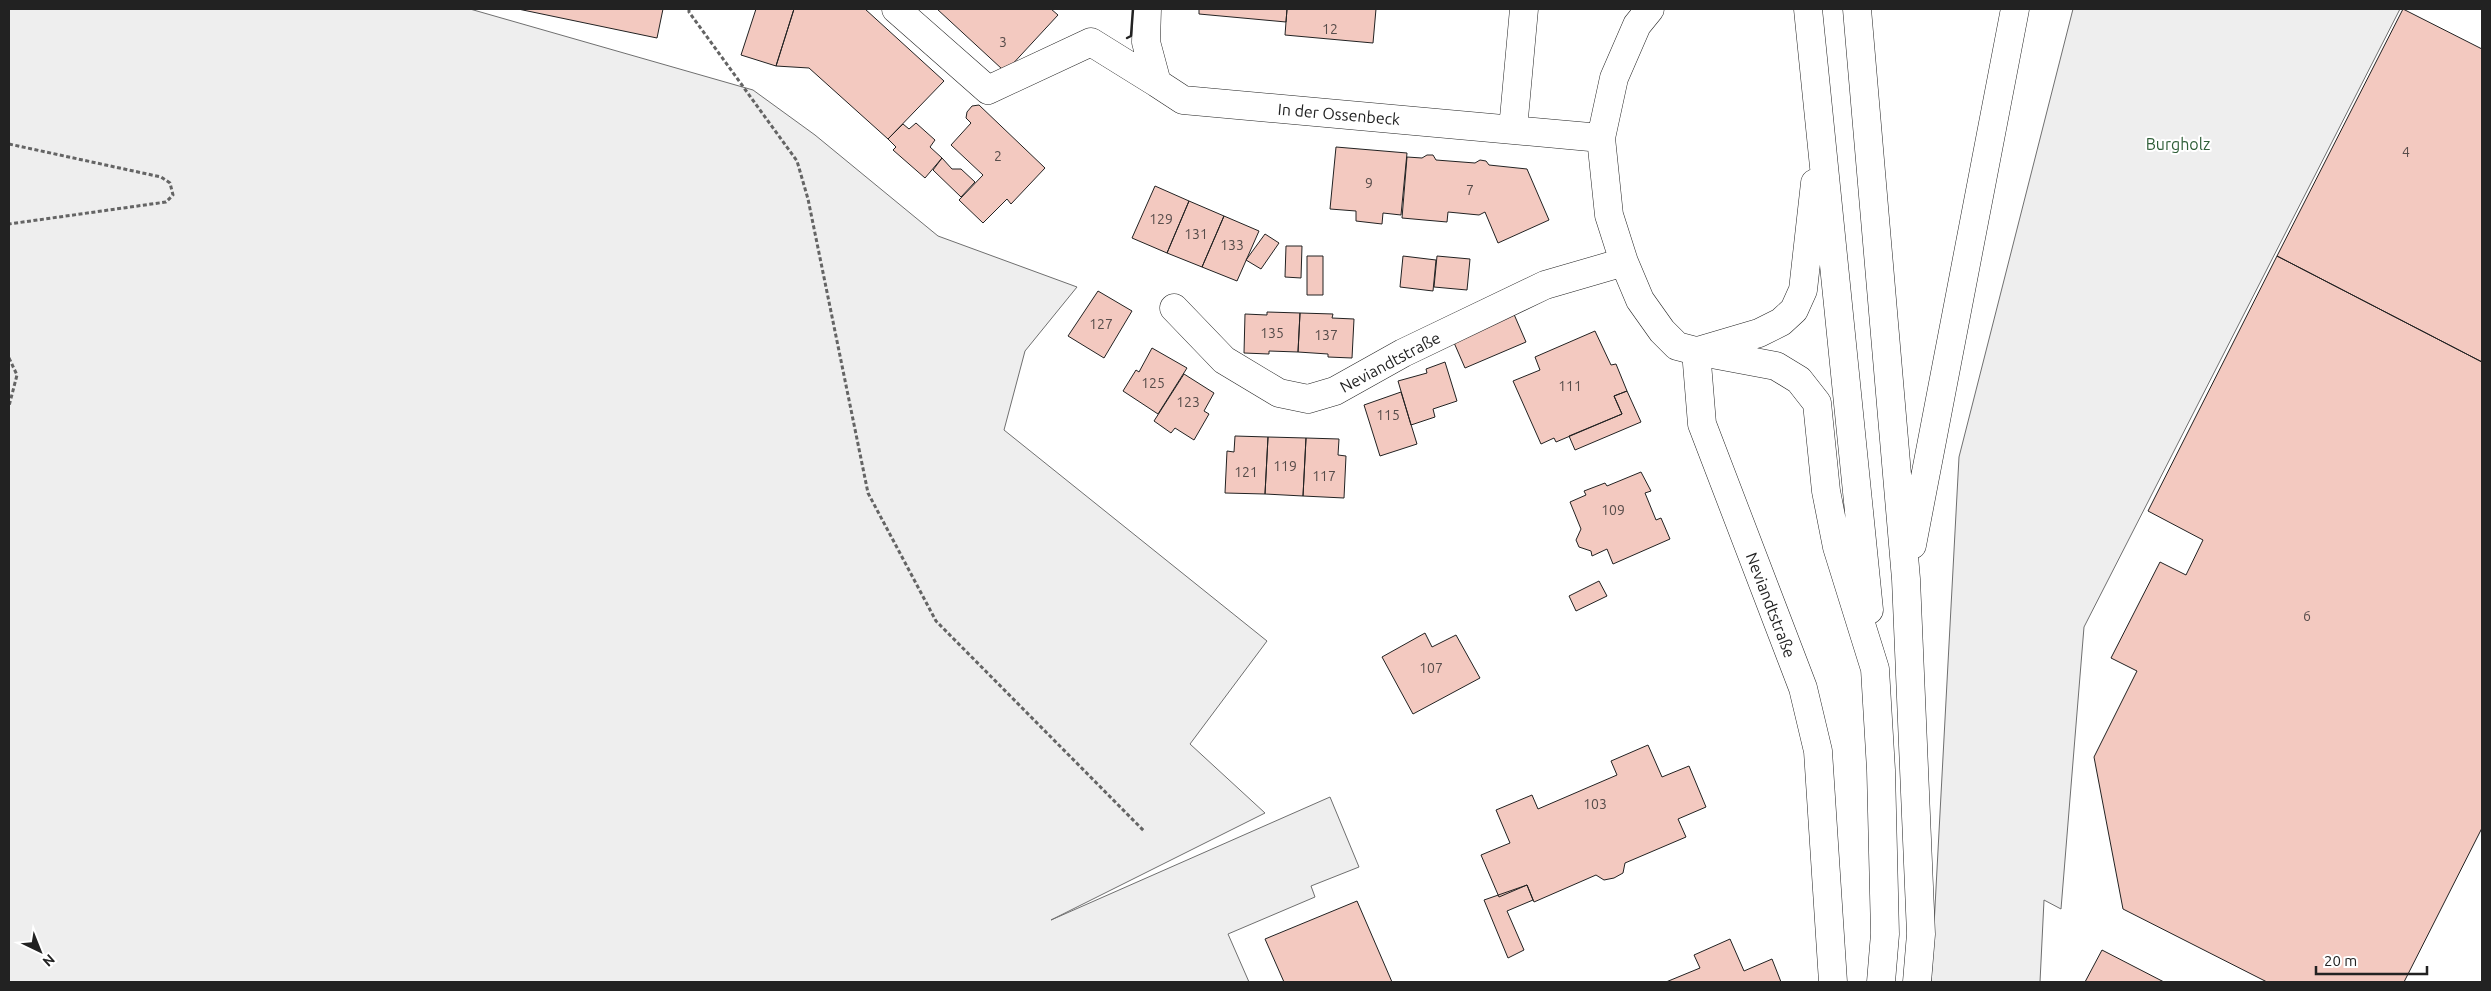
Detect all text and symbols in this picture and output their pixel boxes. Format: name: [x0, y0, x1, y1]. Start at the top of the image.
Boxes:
house number: 12: [1322, 21, 1338, 37]
house number: 3: [999, 34, 1007, 50]
street label: In der Ossenbeck: [1277, 100, 1401, 128]
park label: Burgholz: [2146, 135, 2210, 153]
house number: 4: [2402, 144, 2410, 160]
house number: 2: [994, 148, 1002, 164]
house number: 9: [1365, 175, 1373, 191]
house number: 7: [1466, 182, 1474, 198]
house number: 129: [1149, 211, 1173, 227]
house number: 131: [1184, 226, 1208, 242]
house number: 133: [1220, 237, 1244, 253]
house number: 127: [1089, 316, 1113, 332]
house number: 135: [1260, 325, 1284, 341]
house number: 137: [1314, 327, 1338, 343]
street label: Neviandtstraße: [1337, 328, 1443, 396]
house number: 125: [1141, 375, 1165, 391]
house number: 111: [1558, 378, 1582, 394]
house number: 123: [1176, 394, 1200, 410]
house number: 115: [1376, 407, 1400, 423]
house number: 119: [1273, 458, 1297, 474]
house number: 121: [1234, 464, 1258, 480]
house number: 117: [1312, 468, 1336, 484]
house number: 109: [1601, 502, 1625, 518]
street label: Neviandtstraße: [1743, 550, 1799, 660]
house number: 6: [2303, 608, 2311, 624]
house number: 107: [1419, 660, 1443, 676]
house number: 103: [1583, 796, 1607, 812]
north arrow: [15, 926, 65, 976]
scale bar: [2316, 944, 2427, 976]
text: N: [40, 951, 58, 970]
text: 20 m: [2324, 952, 2357, 969]

